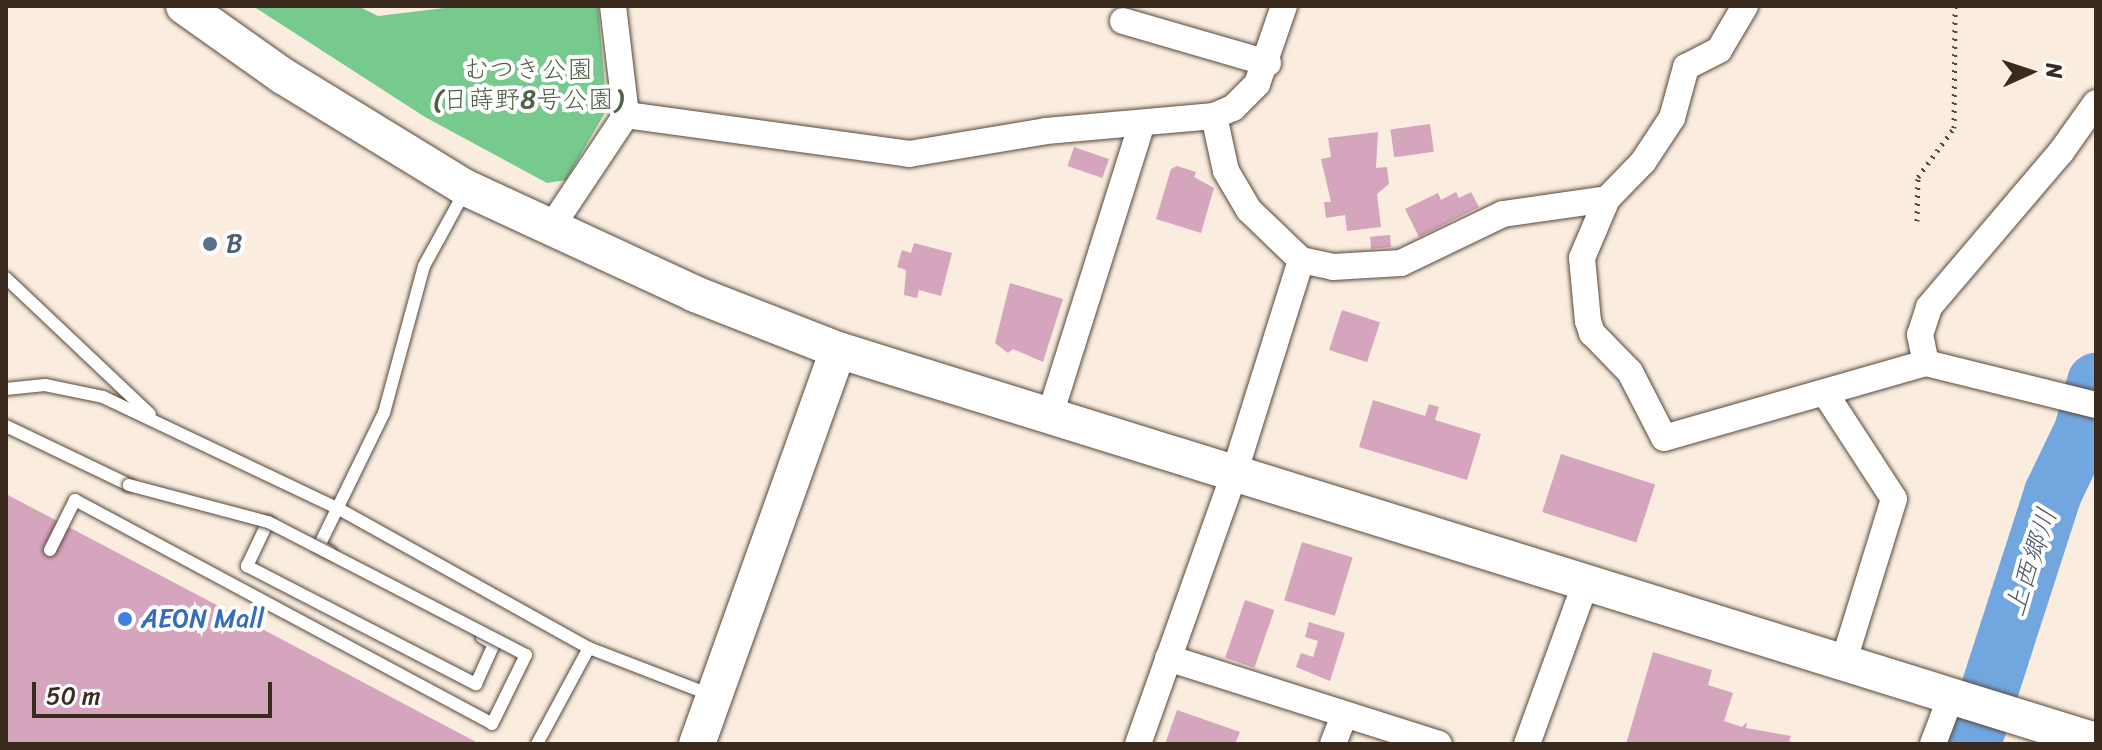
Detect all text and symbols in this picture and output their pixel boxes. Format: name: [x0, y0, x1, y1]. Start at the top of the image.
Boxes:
north arrow: [1990, 32, 2070, 112]
park label: むつき公園 (日蒔野8号公園): [433, 54, 623, 116]
text: N: [2035, 62, 2074, 79]
place label: B: [226, 228, 242, 260]
marker: B: [201, 235, 219, 253]
water label: 上西郷川: [1998, 504, 2064, 620]
place label: AEON Mall: [141, 603, 263, 635]
marker: AEON Mall: [116, 610, 134, 628]
scale bar: [36, 666, 276, 716]
text: 50 m: [46, 675, 101, 717]

